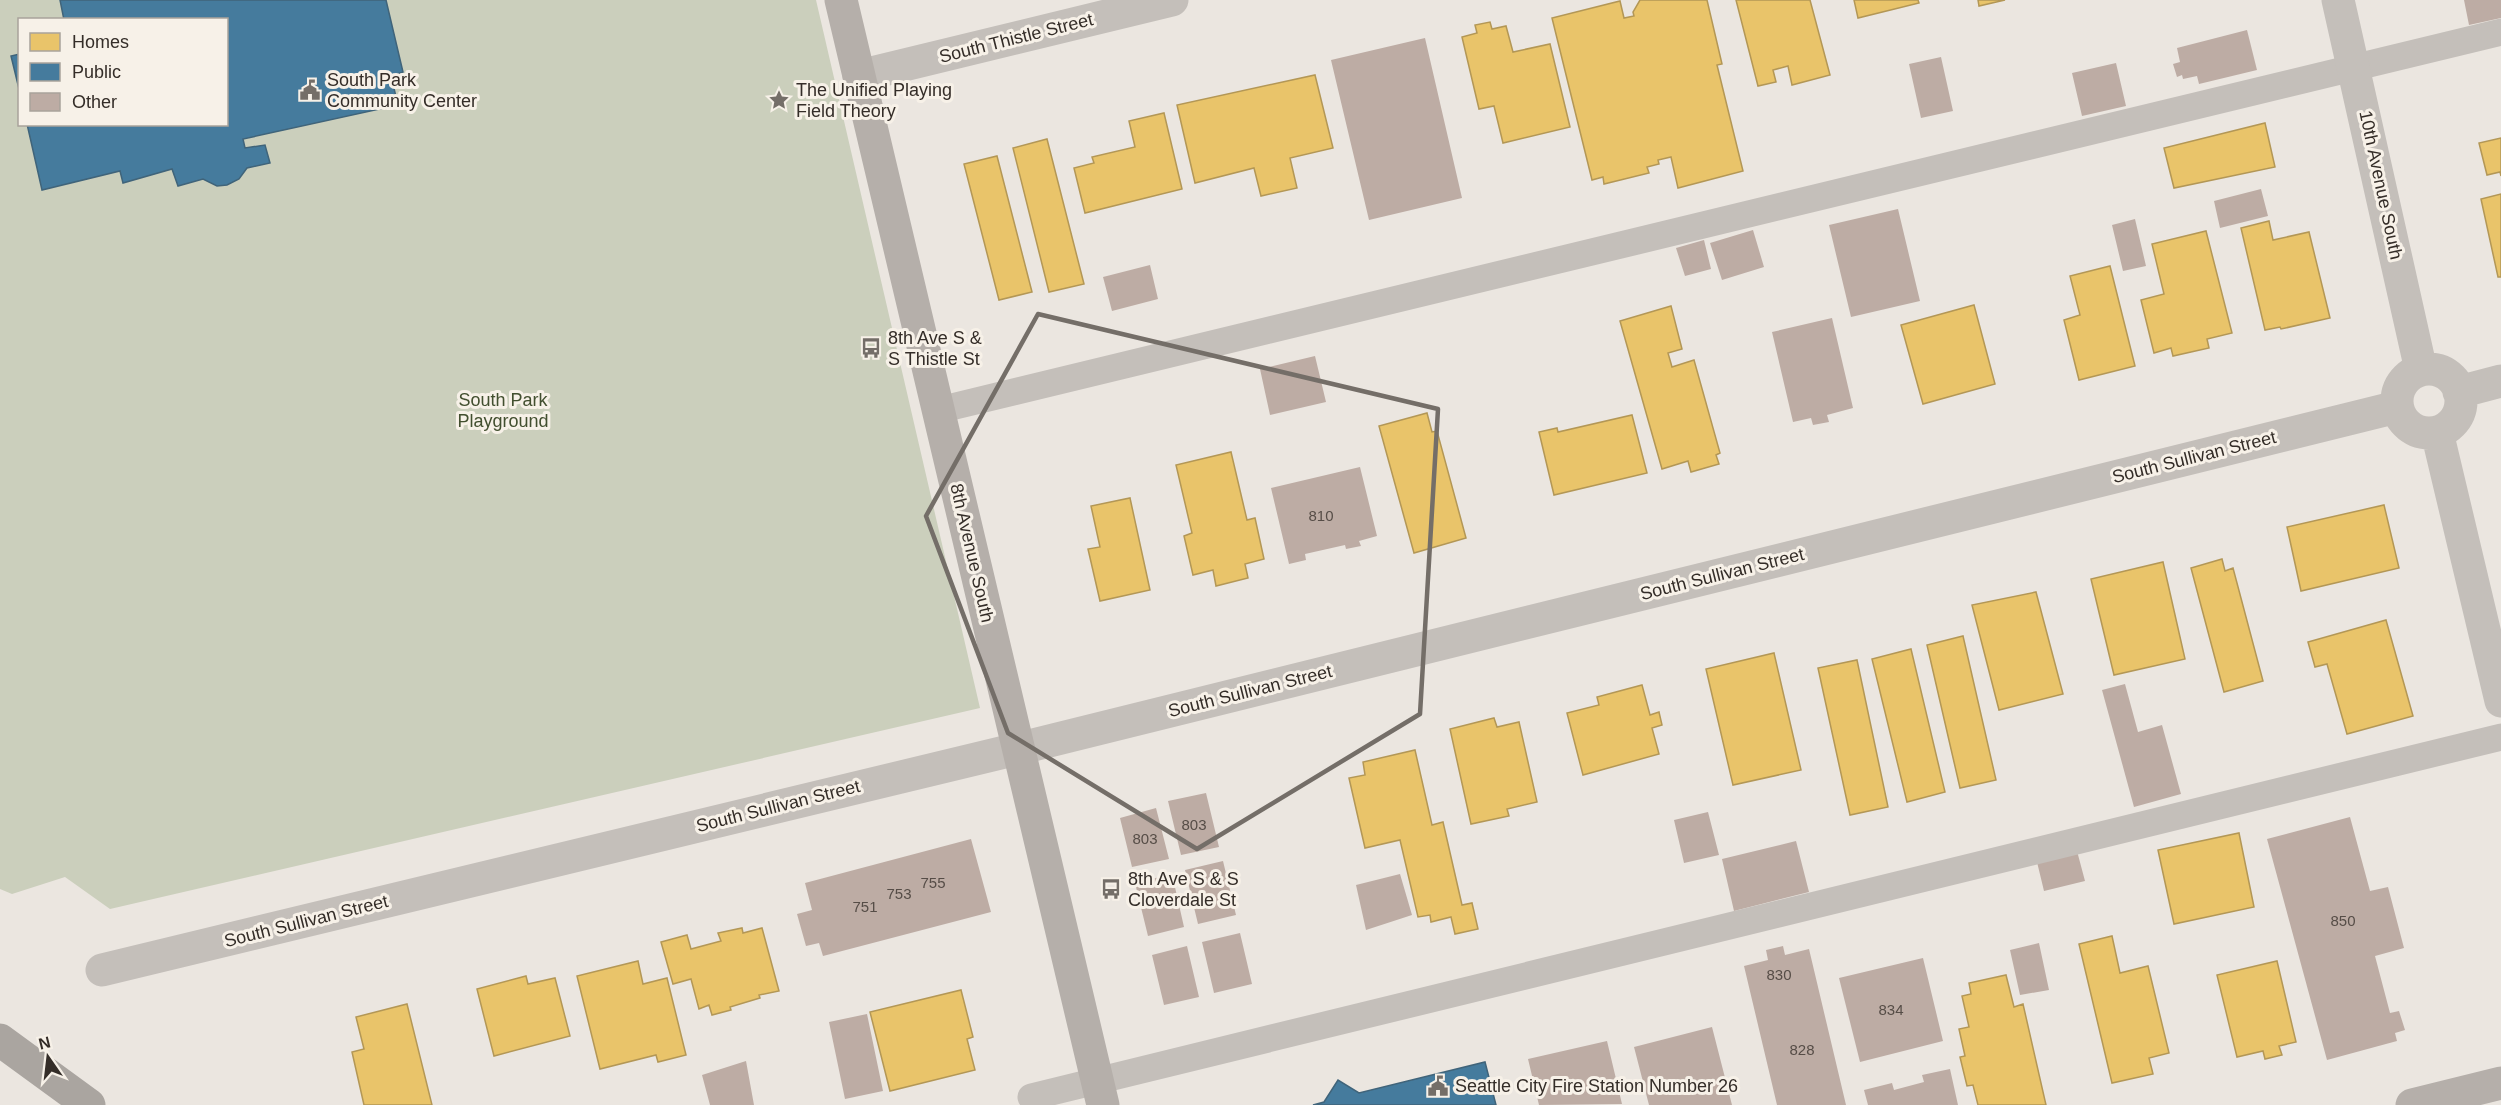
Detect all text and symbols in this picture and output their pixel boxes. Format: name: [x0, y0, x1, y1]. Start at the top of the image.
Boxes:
street label: South Thistle Street: [937, 9, 1095, 67]
legend: [18, 18, 228, 126]
text: Homes: [72, 32, 129, 52]
text: Public: [72, 62, 121, 82]
place label: South Park Community Center: [327, 70, 477, 111]
public building icon: South Park Community Center: [298, 78, 322, 102]
place label: The Unified Playing Field Theory: [796, 80, 952, 121]
place icon: The Unified Playing Field Theory: [767, 88, 791, 112]
text: Other: [72, 92, 117, 112]
street label: 10th Avenue South: [2355, 109, 2407, 261]
place label: 8th Ave S & S Thistle St: [888, 328, 982, 369]
bus stop icon: 8th Ave S & S Thistle St: [859, 336, 883, 360]
park label: South Park Playground: [457, 390, 549, 431]
street label: South Sullivan Street: [2110, 427, 2278, 487]
street label: 8th Avenue South: [946, 482, 998, 624]
house number: 810: [1308, 507, 1334, 524]
street label: South Sullivan Street: [1638, 544, 1806, 604]
street label: South Sullivan Street: [1166, 661, 1334, 721]
street label: South Sullivan Street: [694, 776, 862, 836]
house number: 803: [1181, 816, 1207, 833]
house number: 803: [1132, 830, 1158, 847]
place label: 8th Ave S & S Cloverdale St: [1128, 869, 1239, 910]
house number: 755: [920, 874, 946, 891]
bus stop icon: 8th Ave S & S Cloverdale St: [1099, 877, 1123, 901]
house number: 753: [886, 885, 912, 902]
street label: South Sullivan Street: [222, 891, 390, 951]
house number: 751: [852, 898, 878, 915]
house number: 850: [2330, 912, 2356, 929]
house number: 830: [1766, 966, 1792, 983]
house number: 834: [1878, 1001, 1904, 1018]
north arrow: [18, 1027, 78, 1087]
text: N: [37, 1033, 52, 1053]
house number: 828: [1789, 1041, 1815, 1058]
public building icon: Seattle City Fire Station Number 26: [1426, 1074, 1450, 1098]
place label: Seattle City Fire Station Number 26: [1455, 1076, 1738, 1096]

